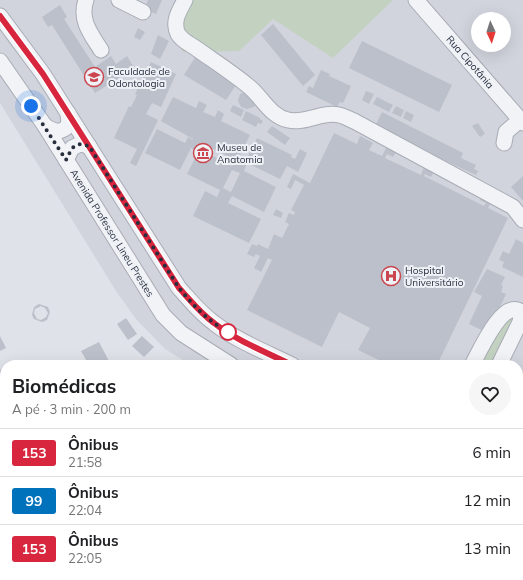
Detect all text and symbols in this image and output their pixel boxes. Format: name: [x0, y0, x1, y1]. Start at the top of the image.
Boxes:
north arrow: [471, 12, 511, 52]
map controls: [471, 12, 511, 52]
street label: Rua Cipotânia: [443, 33, 497, 91]
place label: Faculdade de Odontologia: [108, 65, 170, 90]
school or university icon: Faculdade de Odontologia: [83, 66, 105, 88]
your location: [21, 96, 41, 116]
place label: Museu de Anatomia: [217, 141, 263, 166]
museum icon: Museu de Anatomia: [192, 142, 214, 164]
street label: Avenida Professor Lineu Prestes: [67, 167, 157, 299]
place label: Hospital Universitário: [405, 264, 464, 289]
hospital icon: Hospital Universitário: [380, 265, 402, 287]
unlabelled marker: [219, 323, 237, 341]
button: heart: [469, 373, 511, 415]
text: Biomédicas: [12, 374, 116, 398]
text: A pé · 3 min · 200 m: [12, 401, 131, 417]
text: Ônibus: [68, 435, 119, 454]
text: 6 min: [473, 443, 511, 462]
text: 153: [21, 444, 47, 462]
text: 21:58: [68, 454, 102, 470]
text: Ônibus: [68, 483, 119, 502]
text: 12 min: [464, 491, 511, 510]
text: 99: [26, 492, 42, 510]
text: 22:04: [68, 502, 102, 518]
text: Ônibus: [68, 531, 119, 550]
text: 13 min: [464, 539, 511, 558]
text: 153: [21, 540, 47, 558]
text: 22:05: [68, 550, 102, 566]

